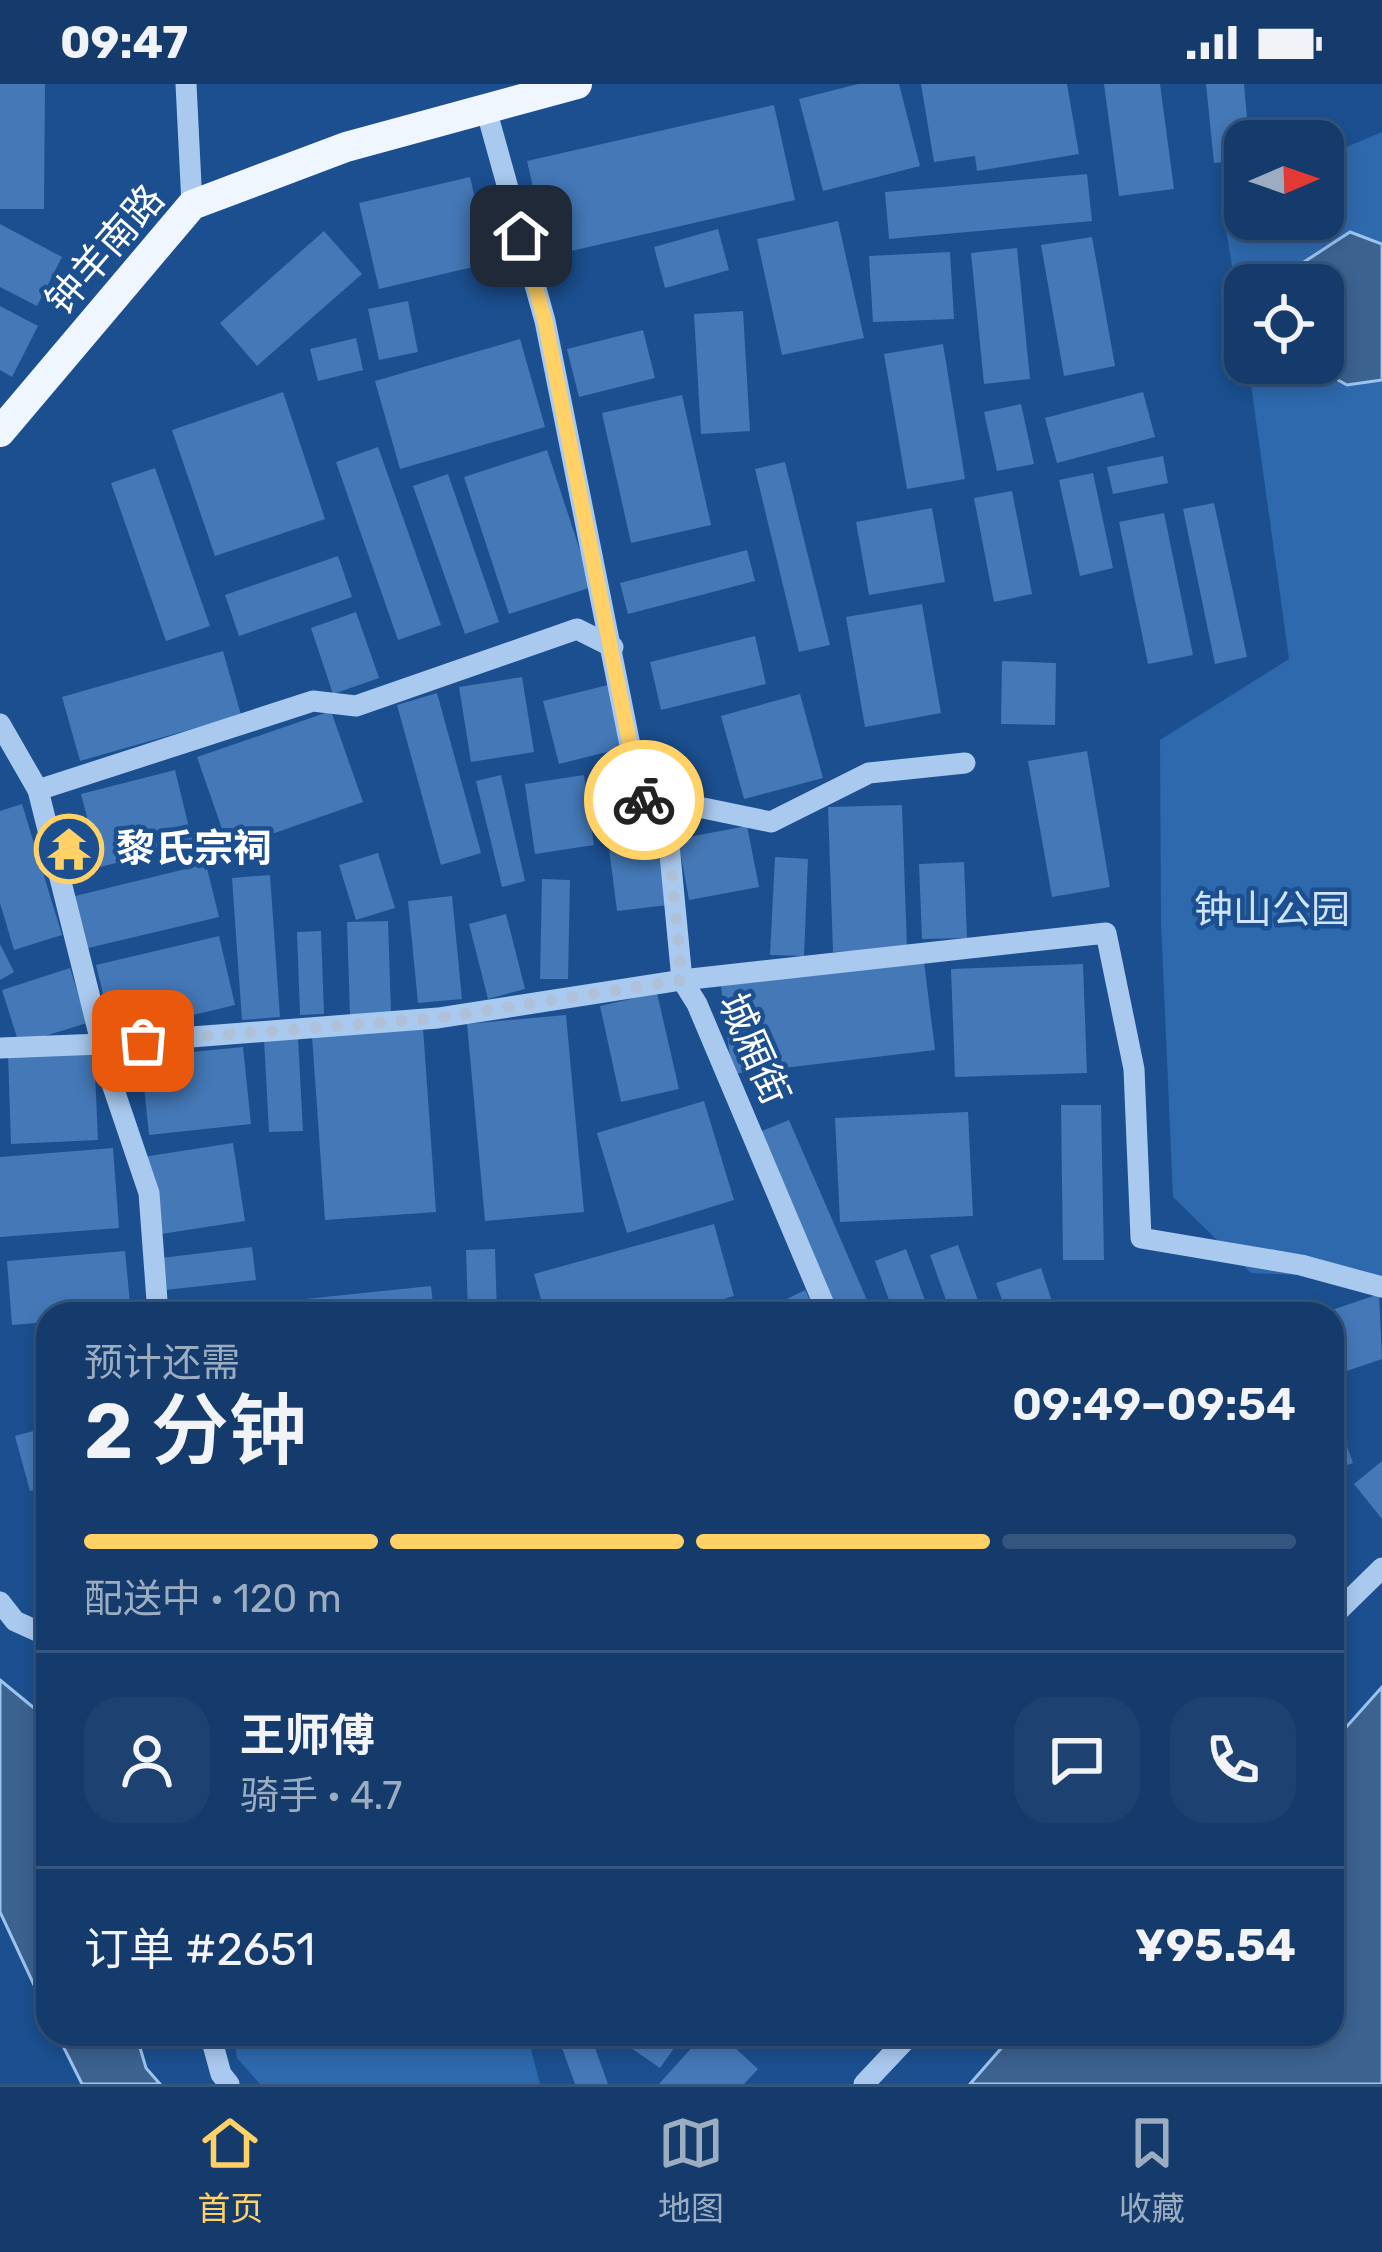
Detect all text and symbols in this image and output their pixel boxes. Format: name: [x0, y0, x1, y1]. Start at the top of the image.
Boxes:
text: 09:47: [60, 16, 188, 69]
north arrow: [1224, 120, 1344, 240]
map controls: [1224, 120, 1344, 384]
street label: 钟羊南路: [36, 176, 174, 324]
pin: [470, 185, 572, 287]
icon: home: [488, 203, 554, 269]
button: locate: [1224, 264, 1344, 384]
courier: [584, 740, 704, 860]
icon: bike: [611, 767, 677, 833]
temple icon: 黎氏宗祠: [34, 814, 104, 884]
place label: 黎氏宗祠: [116, 826, 272, 872]
park label: 钟山公园: [1194, 887, 1350, 933]
street label: 城厢街: [709, 986, 799, 1112]
pin: [92, 990, 194, 1092]
icon: bag: [110, 1008, 176, 1074]
text: 预计还需: [84, 1340, 240, 1386]
text: 09:49–09:54: [1012, 1378, 1296, 1431]
text: 2 分钟: [84, 1385, 307, 1478]
text: 配送中 · 120 m: [84, 1576, 342, 1622]
button: person: [84, 1697, 210, 1823]
button: chat: [1014, 1697, 1140, 1823]
button: phone: [1170, 1697, 1296, 1823]
text: 王师傅: [240, 1709, 375, 1762]
text: 骑手 · 4.7: [240, 1773, 402, 1819]
text: ¥95.54: [1135, 1919, 1296, 1972]
text: 订单 #2651: [84, 1923, 315, 1976]
tab: 首页: [197, 2110, 263, 2230]
tab: 地图: [658, 2110, 724, 2230]
tab: 收藏: [1119, 2110, 1185, 2230]

